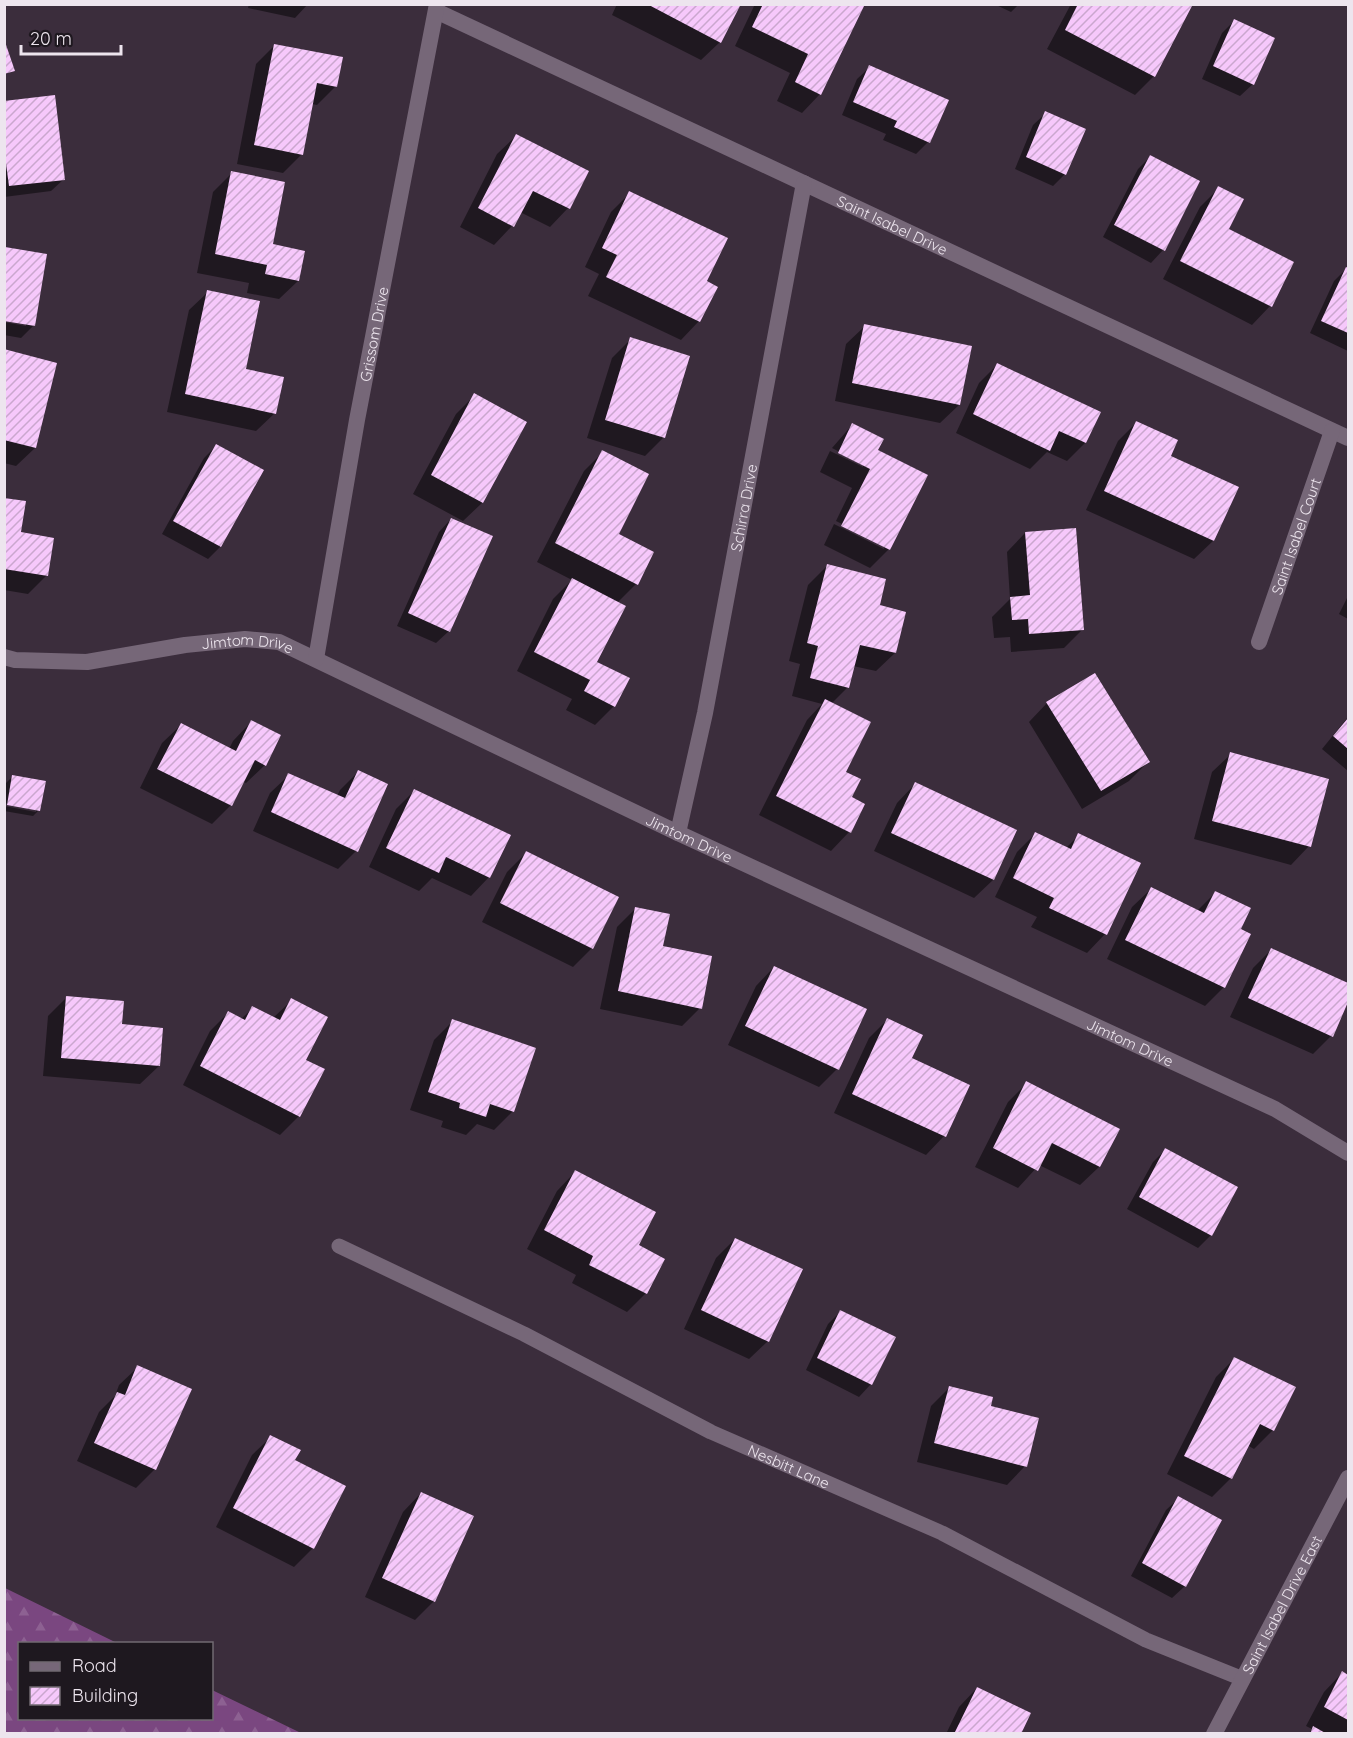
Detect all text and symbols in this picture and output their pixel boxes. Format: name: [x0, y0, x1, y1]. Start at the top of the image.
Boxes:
scale bar: [21, 18, 122, 56]
text: 20 m: [30, 27, 72, 50]
street label: Saint Isabel Drive: [834, 191, 951, 259]
street label: Grissom Drive: [355, 285, 392, 383]
street label: Schirra Drive: [726, 462, 761, 553]
street label: Saint Isabel Court: [1267, 475, 1325, 597]
street label: Jimtom Drive: [200, 629, 297, 657]
street label: Jimtom Drive: [643, 810, 736, 866]
street label: Jimtom Drive: [1084, 1014, 1177, 1070]
street label: Nesbitt Lane: [745, 1440, 833, 1492]
street label: Saint Isabel Drive East: [1238, 1532, 1326, 1677]
legend: [18, 1642, 213, 1720]
text: Road: [72, 1654, 117, 1677]
text: Building: [72, 1684, 138, 1707]

